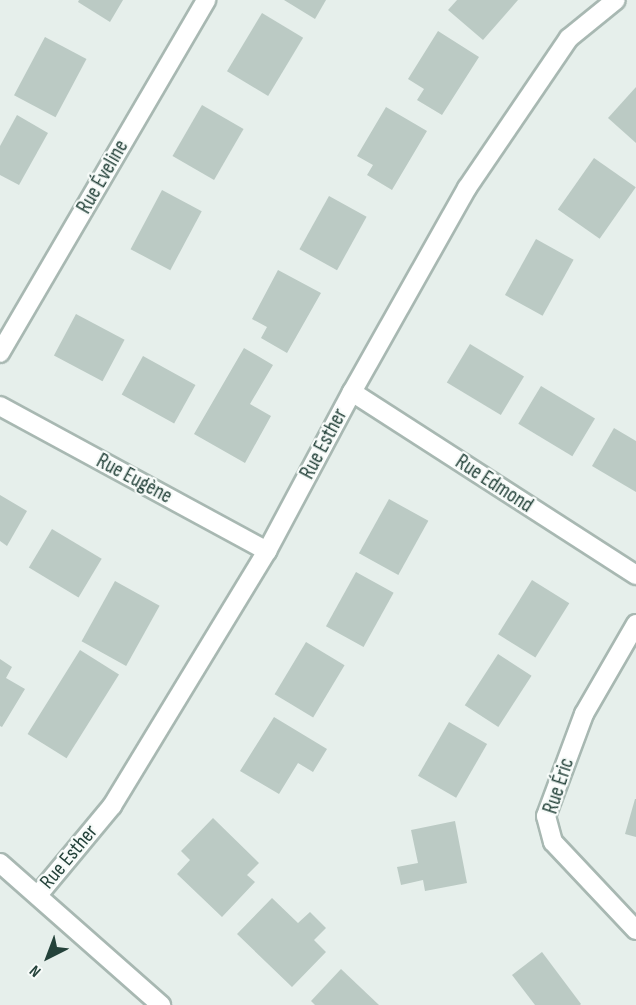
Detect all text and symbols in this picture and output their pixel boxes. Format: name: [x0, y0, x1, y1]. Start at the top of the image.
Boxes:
street label: Rue Éveline: [72, 136, 134, 218]
street label: Rue Esther: [295, 404, 353, 484]
street label: Rue Eugène: [92, 449, 176, 509]
street label: Rue Edmond: [450, 450, 538, 518]
street label: Rue Éric: [538, 755, 580, 817]
street label: Rue Esther: [35, 820, 103, 894]
north arrow: [18, 927, 78, 987]
text: N: [26, 961, 45, 981]

